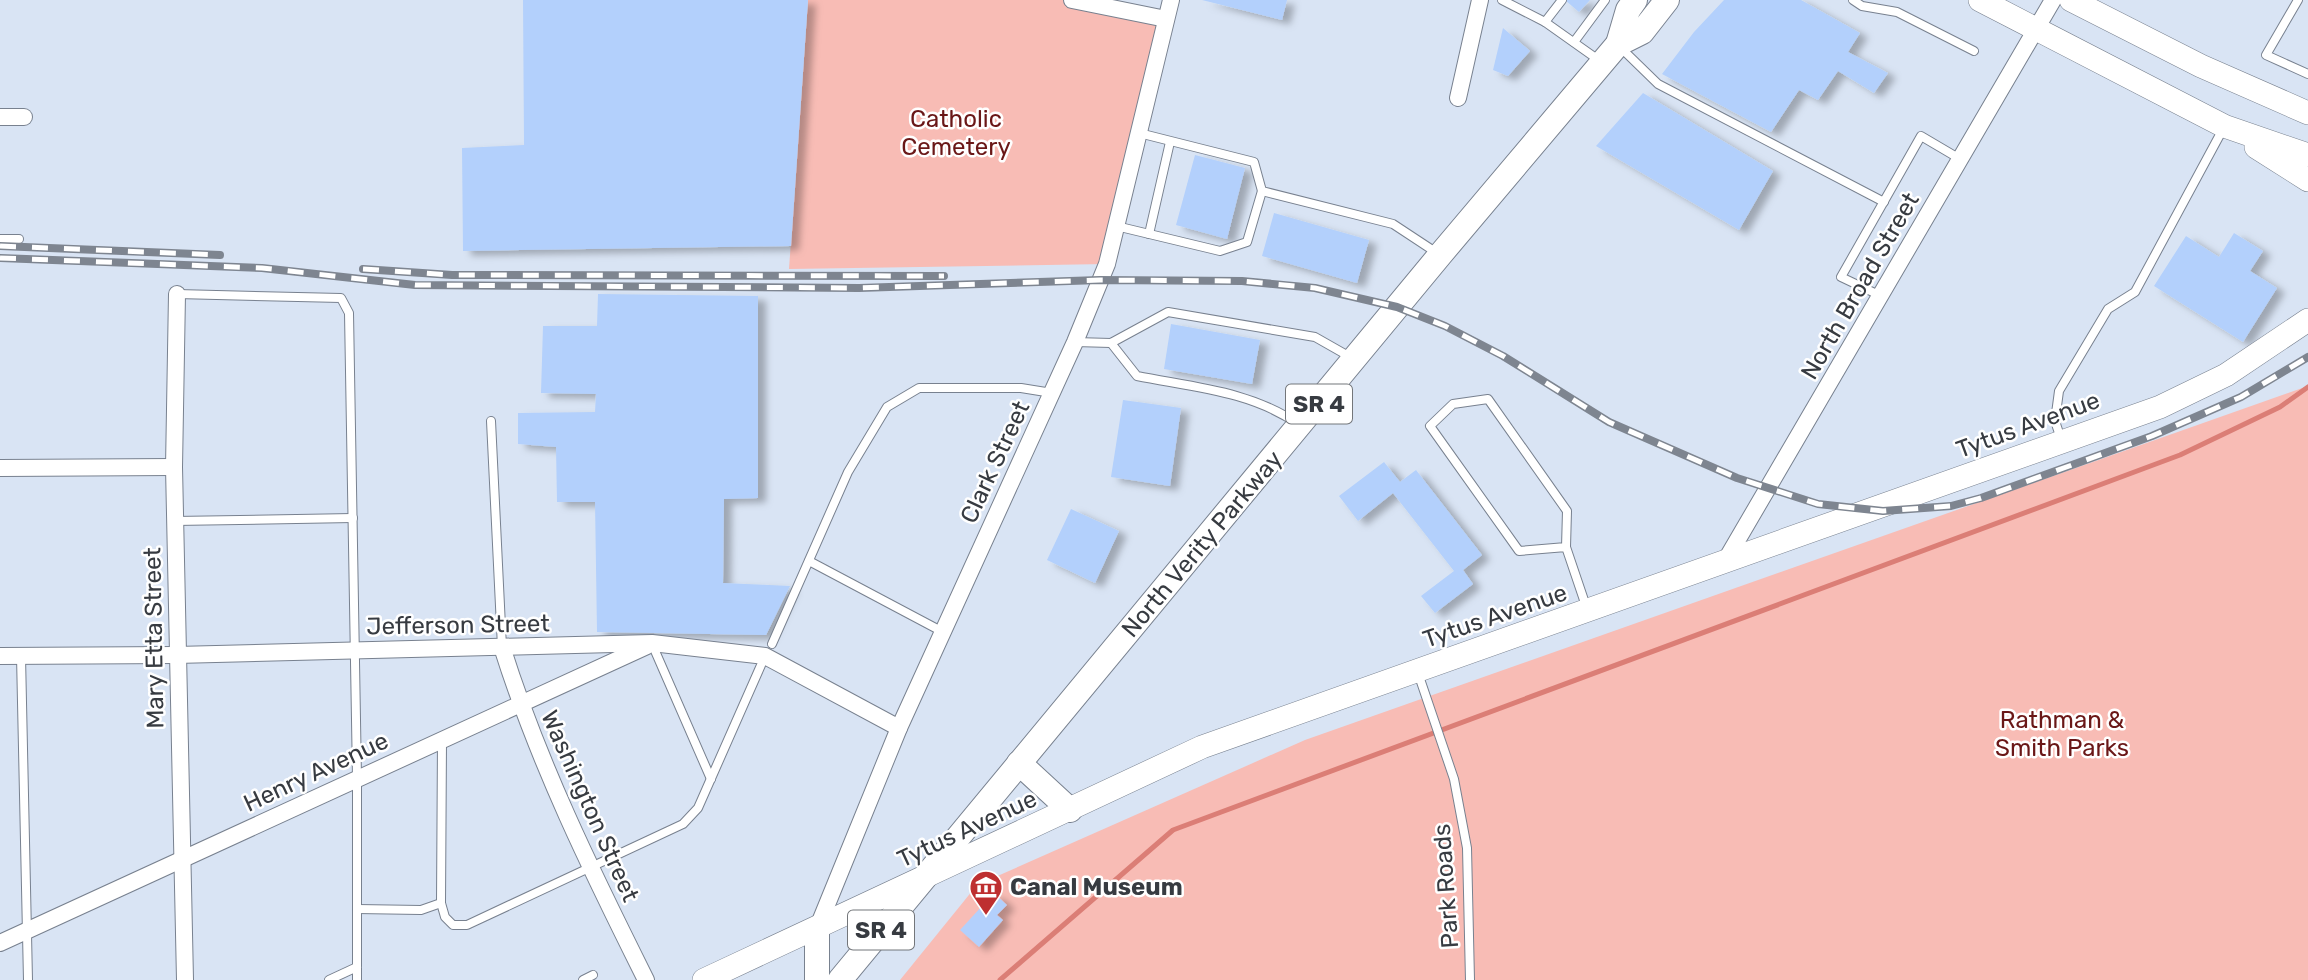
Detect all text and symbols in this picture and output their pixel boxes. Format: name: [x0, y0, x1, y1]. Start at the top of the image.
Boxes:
park label: Catholic Cemetery: [901, 105, 1011, 161]
street label: North Broad Street: [1795, 188, 1925, 384]
road number: SR 4: [1286, 384, 1352, 424]
street label: Tytus Avenue: [1952, 386, 2104, 464]
street label: Clark Street: [955, 396, 1035, 528]
street label: North Verity Parkway: [1116, 445, 1288, 643]
street label: Mary Etta Street: [138, 547, 170, 729]
street label: Tytus Avenue: [1419, 578, 1571, 654]
street label: Jefferson Street: [366, 609, 550, 641]
street label: Washington Street: [535, 706, 645, 906]
park label: Rathman & Smith Parks: [1995, 706, 2129, 762]
street label: Henry Avenue: [239, 726, 393, 818]
street label: Tytus Avenue: [893, 784, 1041, 874]
street label: Park Roads: [1428, 823, 1464, 949]
museum icon: Canal Museum: [967, 868, 1005, 917]
place label: Canal Museum: [1010, 873, 1183, 901]
road number: SR 4: [848, 911, 914, 950]

